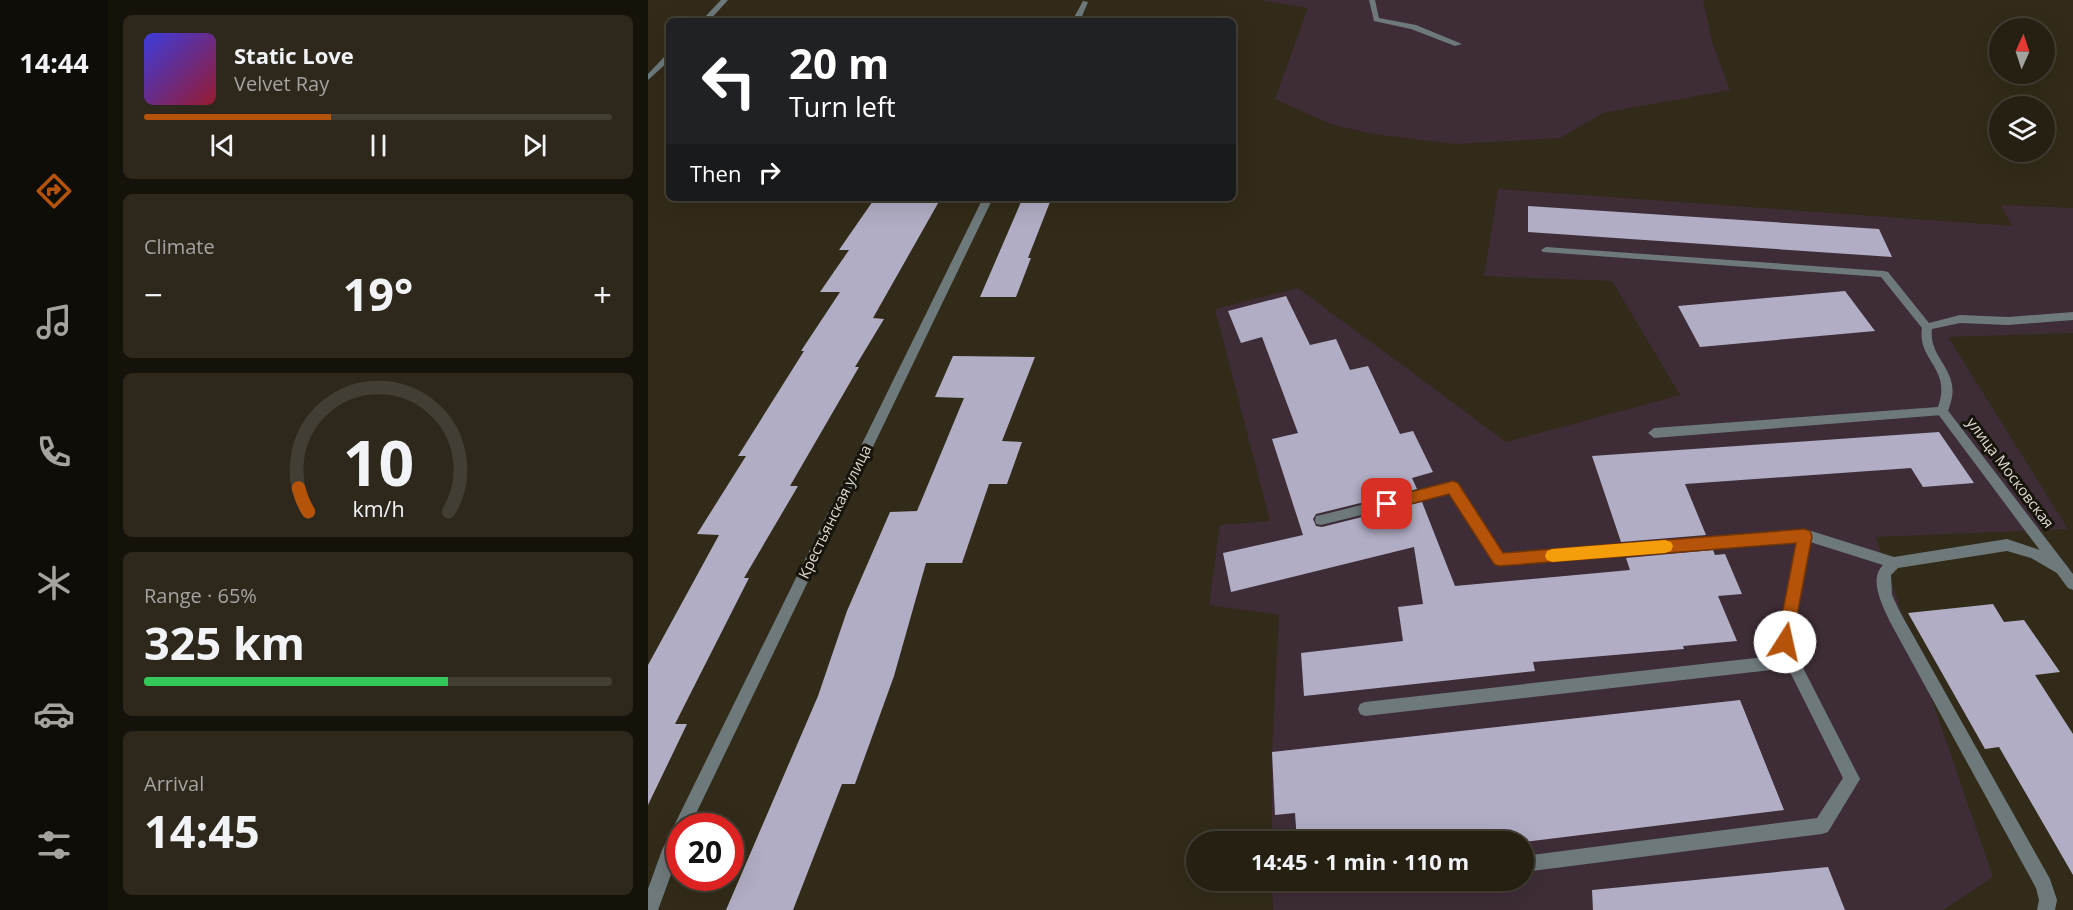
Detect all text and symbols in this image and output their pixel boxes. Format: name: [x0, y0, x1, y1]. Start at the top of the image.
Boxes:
north arrow: [1989, 18, 2055, 84]
map controls: [1989, 18, 2055, 162]
text: 20 m: [789, 34, 889, 91]
text: Static Love: [234, 40, 354, 70]
icon: left: [690, 42, 768, 120]
text: 14:44: [19, 44, 89, 81]
text: Velvet Ray: [234, 70, 329, 97]
text: Turn left: [789, 88, 896, 125]
button: layers: [1989, 96, 2055, 162]
icon: previous: [206, 129, 239, 162]
icon: pause: [362, 129, 395, 162]
icon: next: [518, 129, 551, 162]
icon: right: [753, 156, 786, 189]
text: Then: [690, 158, 741, 188]
icon: directions: [33, 170, 75, 212]
text: Climate: [144, 233, 215, 260]
text: 19°: [343, 263, 413, 324]
text: −: [144, 272, 163, 317]
text: +: [593, 272, 612, 317]
icon: music: [33, 301, 75, 343]
street label: улица Московская: [1963, 413, 2059, 532]
text: 10: [342, 419, 414, 504]
icon: phone: [33, 431, 75, 473]
street label: Крестьянская улица: [793, 441, 875, 582]
pin: [1361, 478, 1412, 529]
icon: arrive: [1370, 487, 1403, 520]
text: km/h: [352, 494, 404, 523]
icon: climate: [33, 562, 75, 604]
text: Range · 65%: [144, 582, 257, 609]
position arrow: [1753, 610, 1817, 674]
text: 325 km: [144, 612, 305, 673]
icon: car: [33, 693, 75, 735]
text: Arrival: [144, 770, 204, 797]
text: 14:45: [144, 800, 260, 861]
speed limit sign: 20: [666, 813, 744, 891]
icon: filters: [33, 824, 75, 866]
text: 14:45 · 1 min · 110 m: [1251, 846, 1469, 876]

